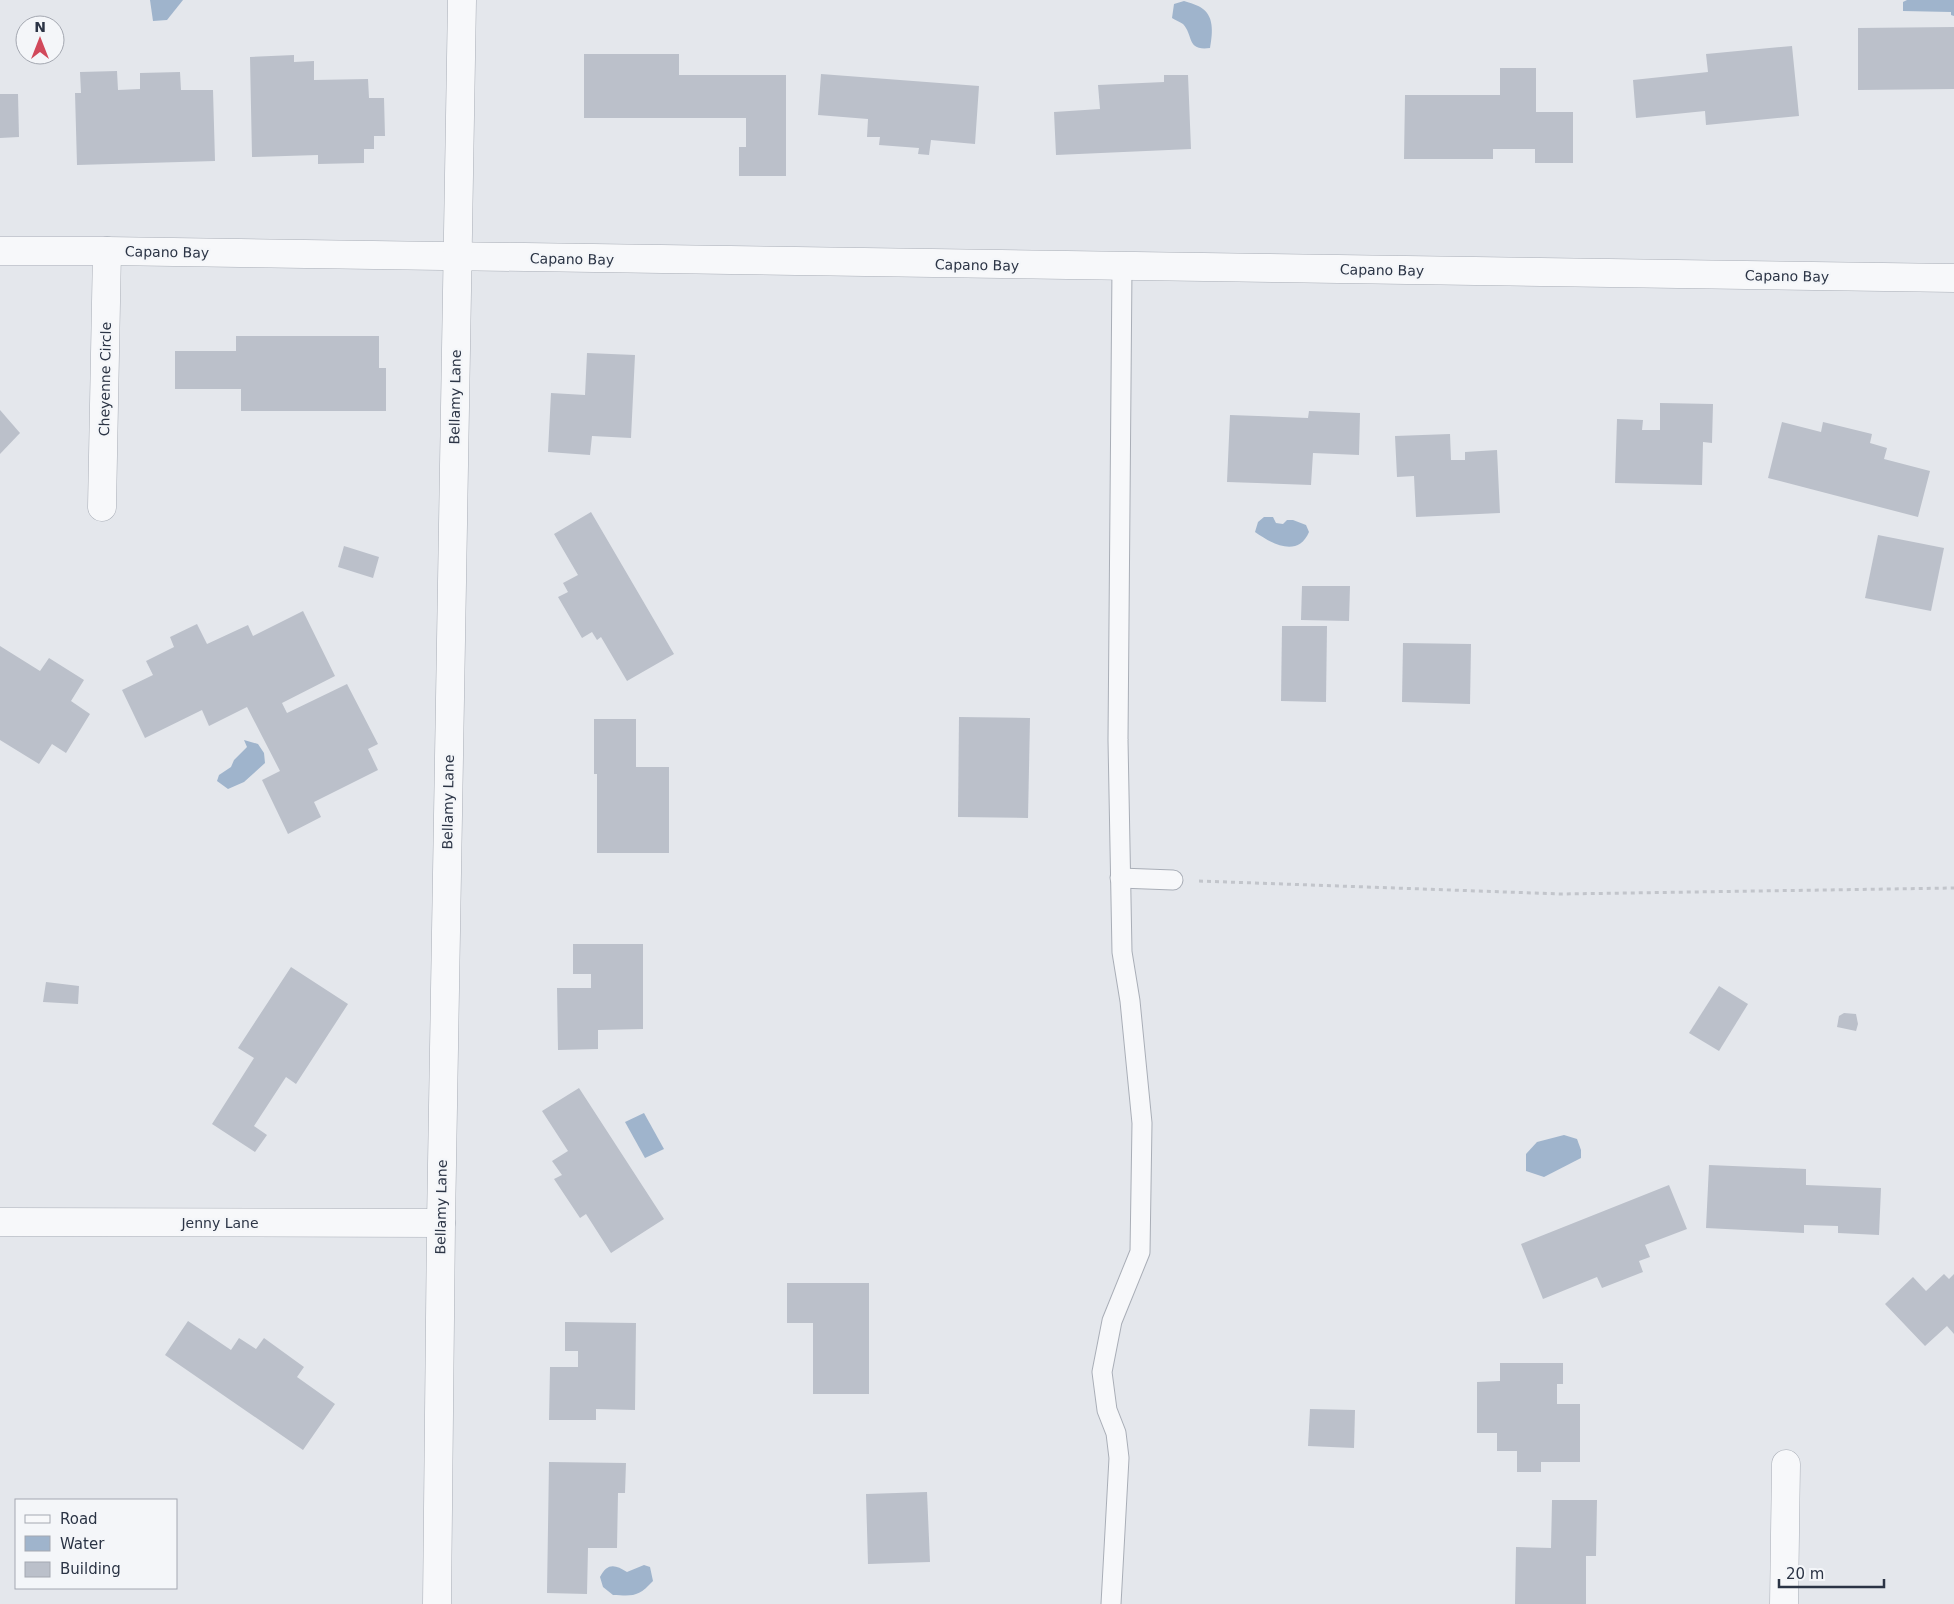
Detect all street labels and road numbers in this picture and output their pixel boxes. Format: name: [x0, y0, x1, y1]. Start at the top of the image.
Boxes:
street label: Capano Bay: [125, 243, 209, 261]
street label: Capano Bay: [530, 250, 614, 268]
street label: Capano Bay: [935, 256, 1019, 274]
street label: Capano Bay: [1340, 261, 1424, 279]
street label: Capano Bay: [1745, 267, 1829, 285]
street label: Cheyenne Circle: [96, 322, 114, 436]
street label: Bellamy Lane: [446, 349, 464, 445]
street label: Bellamy Lane: [439, 754, 457, 850]
street label: Bellamy Lane: [432, 1159, 450, 1255]
street label: Jenny Lane: [180, 1215, 259, 1231]

